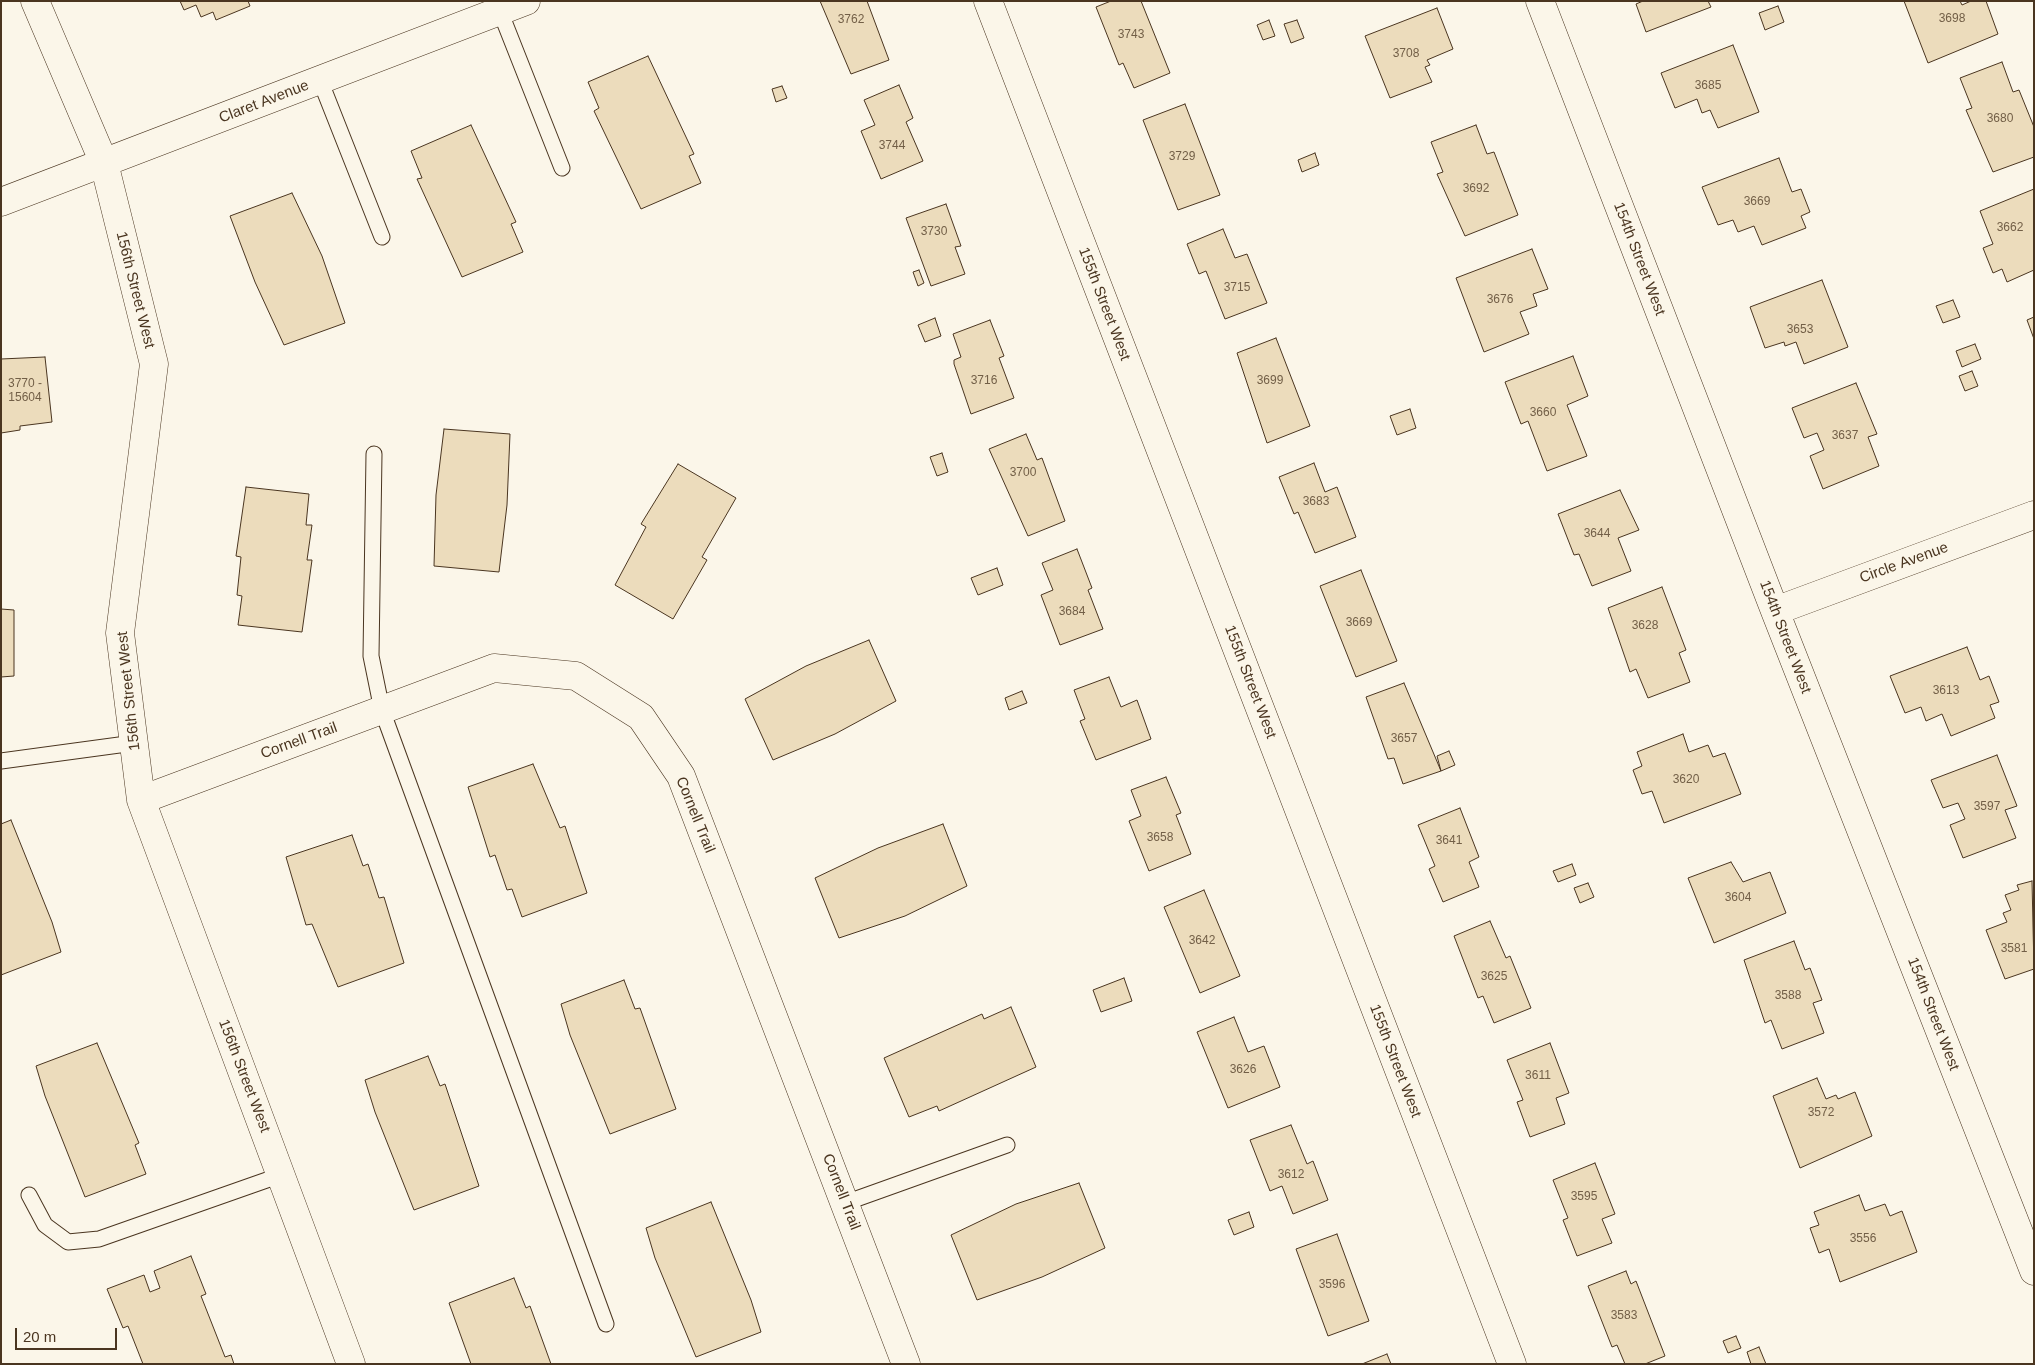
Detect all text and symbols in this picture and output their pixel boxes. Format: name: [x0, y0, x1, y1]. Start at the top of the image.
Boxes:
house number: 3698: [1939, 12, 1965, 26]
house number: 3762: [838, 13, 864, 27]
house number: 3743: [1118, 28, 1144, 42]
house number: 3708: [1393, 47, 1419, 61]
street label: Claret Avenue: [217, 77, 311, 127]
house number: 3685: [1695, 79, 1721, 93]
house number: 3680: [1987, 112, 2013, 126]
house number: 3744: [879, 139, 905, 153]
house number: 3729: [1169, 150, 1195, 164]
house number: 3692: [1463, 182, 1489, 196]
house number: 3669: [1744, 195, 1770, 209]
street label: 154th Street West: [1609, 200, 1669, 318]
house number: 3662: [1997, 221, 2023, 235]
house number: 3730: [921, 225, 947, 239]
street label: 156th Street West: [112, 230, 158, 350]
street label: 155th Street West: [1074, 245, 1134, 363]
house number: 3715: [1224, 281, 1250, 295]
house number: 3676: [1487, 293, 1513, 307]
house number: 3653: [1787, 323, 1813, 337]
house number: 3716: [971, 374, 997, 388]
house number: 3699: [1257, 374, 1283, 388]
house number: 3770 - 15604: [8, 377, 42, 405]
house number: 3660: [1530, 406, 1556, 420]
house number: 3637: [1832, 429, 1858, 443]
house number: 3700: [1010, 466, 1036, 480]
house number: 3683: [1303, 495, 1329, 509]
house number: 3644: [1584, 527, 1610, 541]
street label: Circle Avenue: [1857, 539, 1951, 587]
street label: 154th Street West: [1755, 578, 1815, 696]
house number: 3684: [1059, 605, 1085, 619]
house number: 3669: [1346, 616, 1372, 630]
house number: 3628: [1632, 619, 1658, 633]
street label: 155th Street West: [1220, 623, 1280, 741]
street label: 156th Street West: [114, 630, 144, 752]
house number: 3613: [1933, 684, 1959, 698]
street label: Cornell Trail: [258, 719, 340, 763]
house number: 3657: [1391, 732, 1417, 746]
house number: 3620: [1673, 773, 1699, 787]
street label: Cornell Trail: [672, 774, 718, 856]
house number: 3597: [1974, 800, 2000, 814]
house number: 3658: [1147, 831, 1173, 845]
house number: 3641: [1436, 834, 1462, 848]
house number: 3604: [1725, 891, 1751, 905]
house number: 3642: [1189, 934, 1215, 948]
house number: 3581: [2001, 942, 2027, 956]
street label: 154th Street West: [1903, 955, 1963, 1073]
house number: 3625: [1481, 970, 1507, 984]
house number: 3588: [1775, 989, 1801, 1003]
street label: 155th Street West: [1365, 1002, 1425, 1120]
street label: 156th Street West: [214, 1017, 274, 1135]
house number: 3626: [1230, 1063, 1256, 1077]
house number: 3611: [1525, 1069, 1551, 1083]
house number: 3572: [1808, 1106, 1834, 1120]
street label: Cornell Trail: [818, 1151, 864, 1233]
house number: 3612: [1278, 1168, 1304, 1182]
house number: 3595: [1571, 1190, 1597, 1204]
house number: 3556: [1850, 1232, 1876, 1246]
house number: 3596: [1319, 1278, 1345, 1292]
house number: 3583: [1611, 1309, 1637, 1323]
scale bar: [18, 1318, 120, 1350]
text: 20 m: [23, 1328, 56, 1345]

